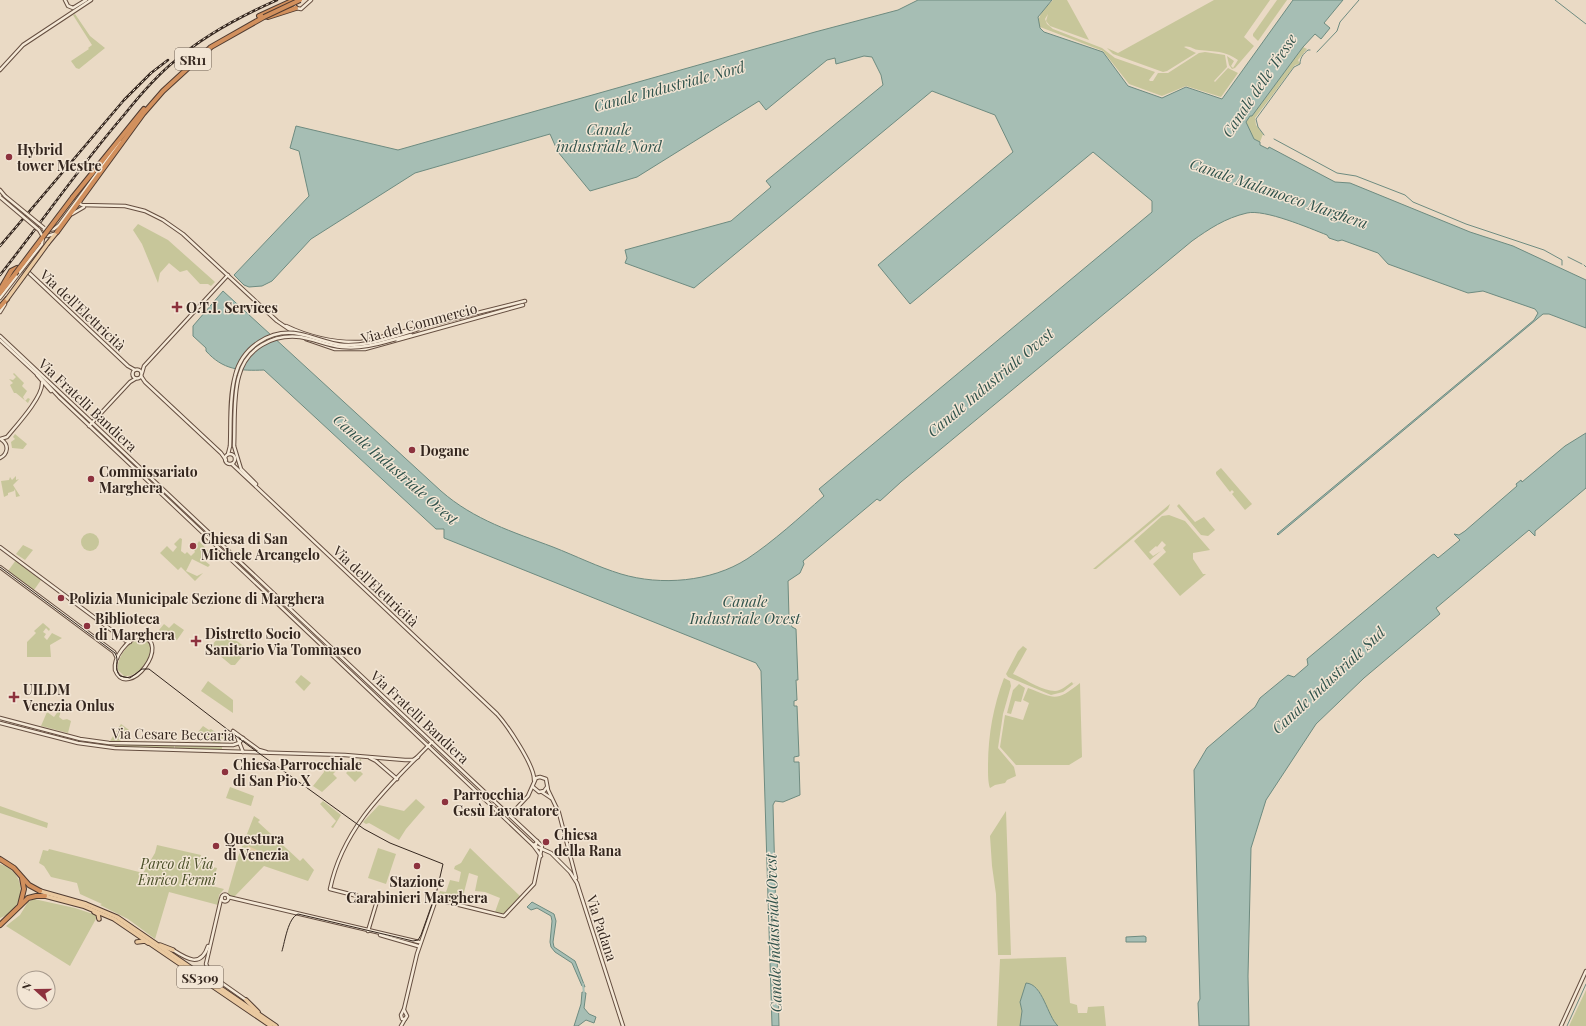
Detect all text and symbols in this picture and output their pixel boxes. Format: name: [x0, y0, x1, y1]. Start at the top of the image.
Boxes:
water label: Canale delle Tresse: [1217, 29, 1301, 141]
road number: SR11: [175, 48, 211, 70]
water label: Canale Industriale Nord: [591, 56, 747, 116]
water label: Canale industriale Nord: [556, 119, 663, 156]
place label: Hybrid tower Mestre: [16, 140, 101, 175]
marker: Hybrid tower Mestre: [4, 152, 14, 162]
water label: Canale Malamocco Marghera: [1187, 153, 1371, 233]
street label: Via dell'Elettricità: [35, 265, 130, 355]
place label: O.T.I. Services: [186, 298, 278, 317]
street label: Via del Commercio: [358, 298, 479, 348]
marker: O.T.I. Services: [171, 301, 183, 313]
water label: Canale Industriale Ovest: [923, 323, 1058, 441]
street label: Via Fratelli Bandiera: [34, 354, 141, 456]
water label: Canale Industriale Ovest: [329, 409, 463, 529]
place label: Dogane: [420, 441, 469, 460]
marker: Dogane: [407, 445, 417, 455]
place label: Commissariato Marghera: [99, 462, 198, 497]
marker: Commissariato Marghera: [86, 474, 96, 484]
place label: Chiesa di San Michele Arcangelo: [201, 529, 320, 564]
marker: Chiesa di San Michele Arcangelo: [188, 541, 198, 551]
street label: Via dell'Elettricità: [328, 541, 423, 631]
place label: Polizia Municipale Sezione di Marghera: [69, 589, 325, 608]
water label: Canale Industriale Ovest: [689, 591, 801, 628]
marker: Polizia Municipale Sezione di Marghera: [56, 593, 66, 603]
place label: Biblioteca di Marghera: [95, 609, 175, 644]
marker: Biblioteca di Marghera: [82, 621, 92, 631]
water label: Canale Industriale Sud: [1267, 622, 1390, 738]
place label: Distretto Socio Sanitario Via Tommaseo: [205, 624, 361, 659]
marker: Distretto Socio Sanitario Via Tommaseo: [190, 635, 202, 647]
street label: Via Fratelli Bandiera: [366, 666, 473, 768]
place label: UILDM Venezia Onlus: [22, 680, 115, 715]
marker: UILDM Venezia Onlus: [8, 691, 20, 703]
street label: Via Cesare Beccaria: [110, 723, 235, 745]
place label: Chiesa Parrocchiale di San Pio X: [233, 755, 362, 790]
marker: Chiesa Parrocchiale di San Pio X: [220, 767, 230, 777]
place label: Parrocchia Gesù Lavoratore: [453, 785, 559, 820]
marker: Parrocchia Gesù Lavoratore: [440, 797, 450, 807]
place label: Chiesa della Rana: [554, 825, 622, 860]
place label: Questura di Venezia: [224, 829, 290, 864]
marker: Chiesa della Rana: [541, 837, 551, 847]
marker: Questura di Venezia: [211, 841, 221, 851]
water label: Canale Industriale Ovest: [760, 852, 786, 1013]
park label: Parco di Via Enrico Fermi: [137, 854, 217, 889]
marker: Stazione Carabinieri Marghera: [412, 861, 422, 871]
place label: Stazione Carabinieri Marghera: [346, 872, 488, 907]
street label: Via Padana: [582, 892, 622, 963]
road number: SS309: [177, 966, 223, 988]
north arrow: [16, 970, 56, 1010]
text: N: [18, 980, 35, 993]

